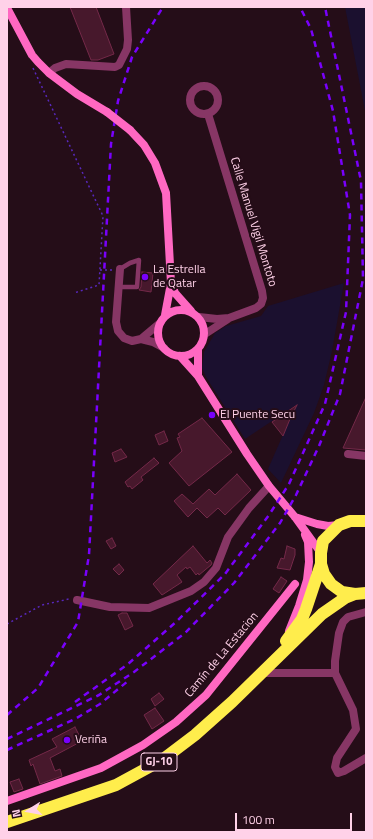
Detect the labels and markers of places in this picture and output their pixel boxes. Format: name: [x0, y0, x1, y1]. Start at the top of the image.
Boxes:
place label: La Estrella de Qatar: [153, 263, 205, 291]
marker: La Estrella de Qatar: [140, 272, 150, 282]
place label: El Puente Secu: [220, 408, 295, 422]
marker: El Puente Secu: [207, 410, 217, 420]
place label: Veriña: [75, 733, 107, 747]
marker: Veriña: [62, 735, 72, 745]

